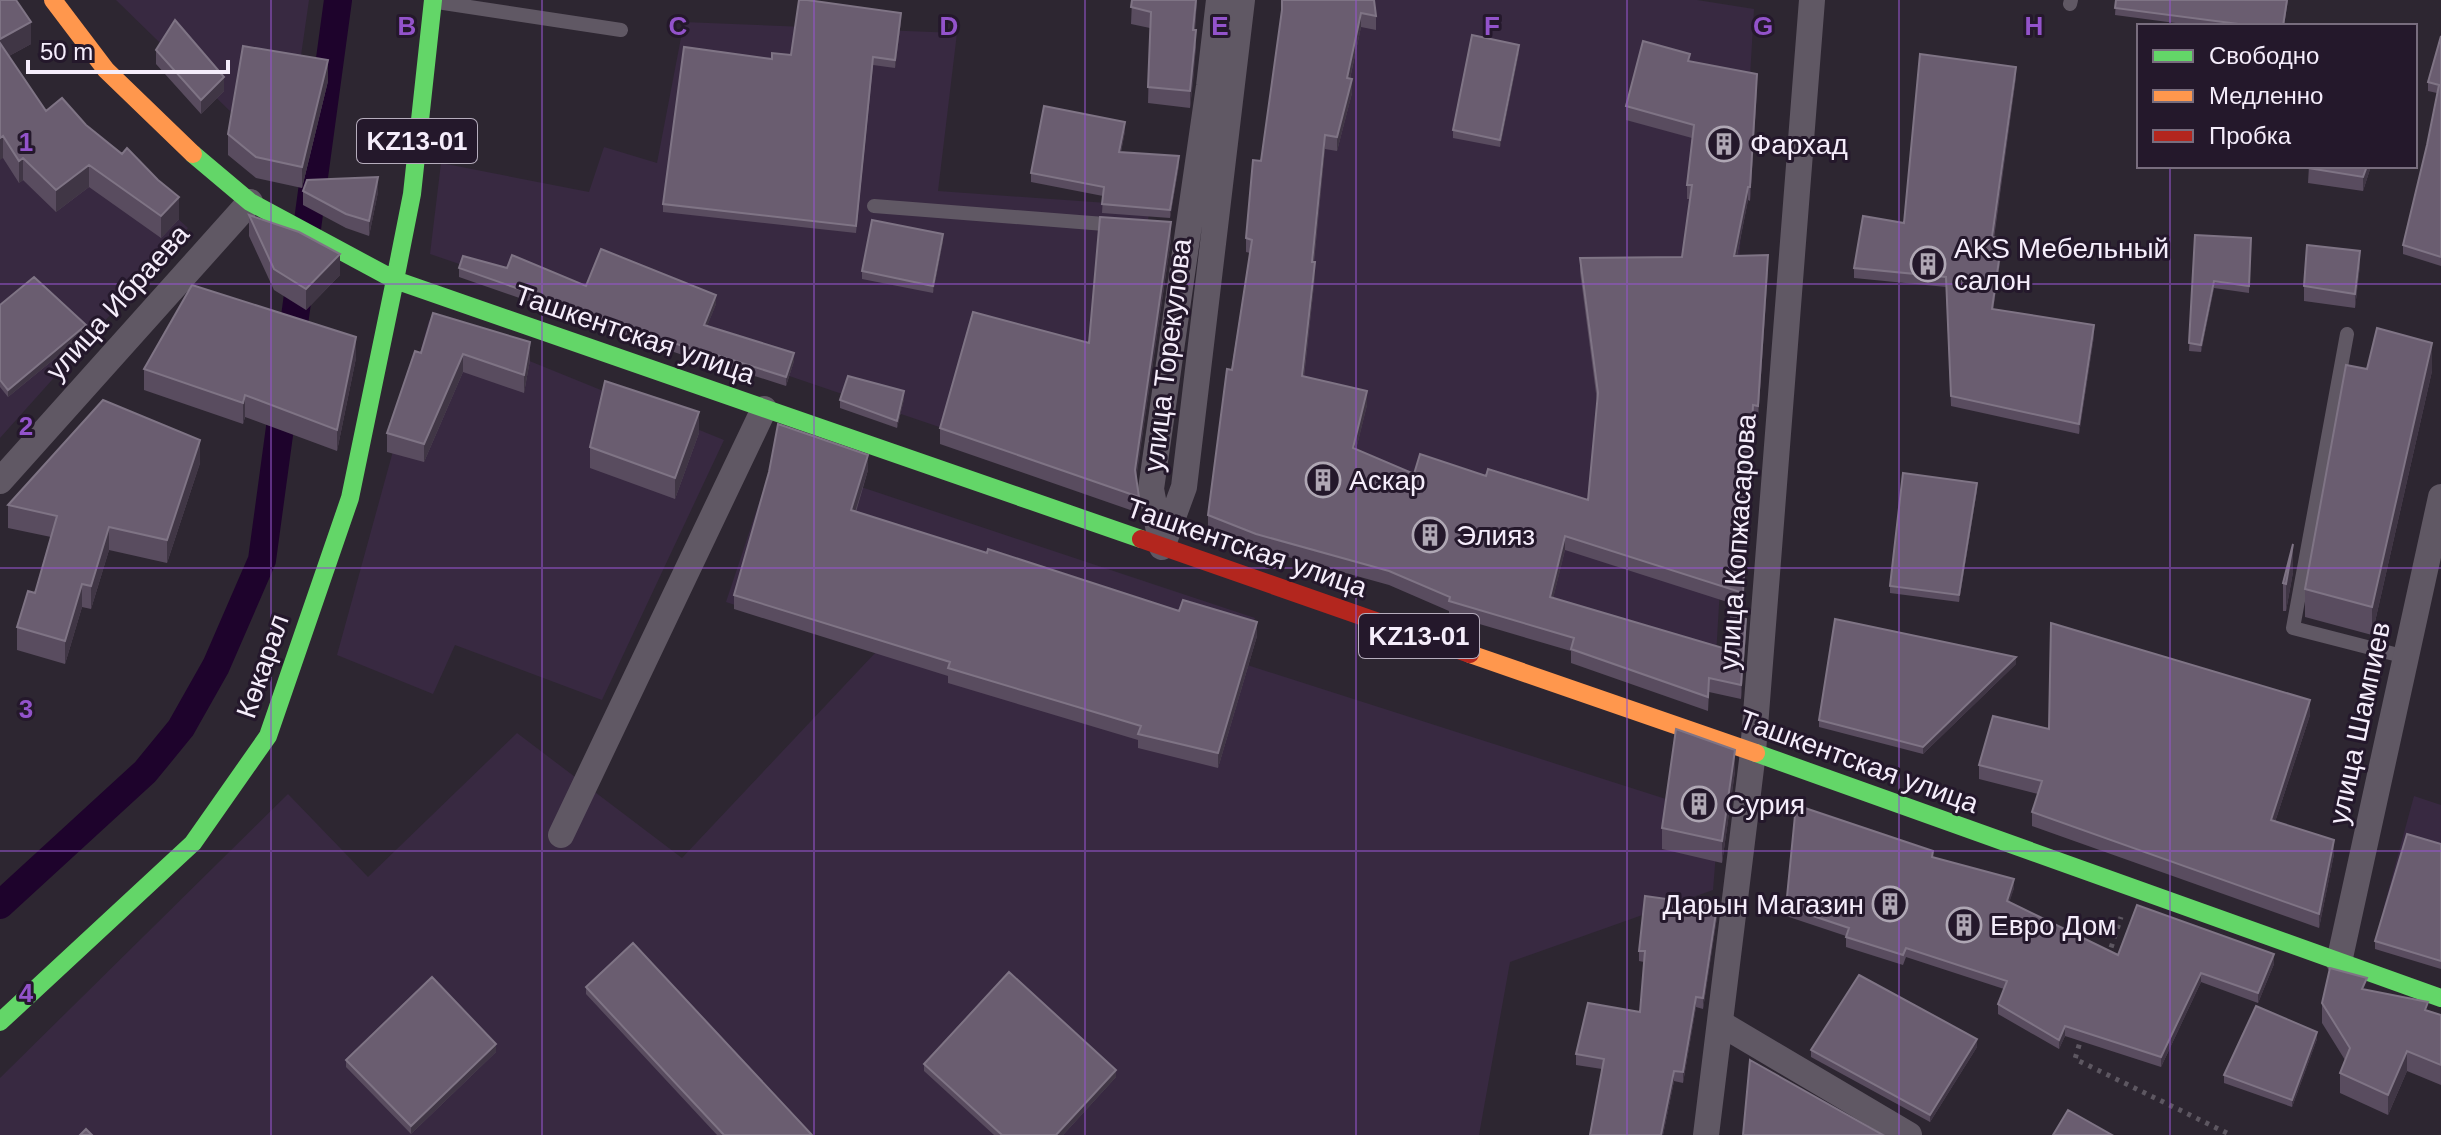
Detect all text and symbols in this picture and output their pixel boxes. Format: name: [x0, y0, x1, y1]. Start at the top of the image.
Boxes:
text: B: [398, 11, 416, 41]
text: C: [669, 11, 688, 41]
text: D: [940, 11, 958, 41]
text: E: [1211, 11, 1229, 41]
text: F: [1484, 11, 1500, 41]
text: G: [1753, 11, 1773, 41]
text: H: [2025, 11, 2043, 41]
scale bar: [28, 24, 228, 74]
legend: [2137, 24, 2417, 168]
text: 50 m: [40, 38, 93, 65]
text: Свободно: [2209, 42, 2319, 69]
text: Медленно: [2209, 82, 2323, 109]
road number: KZ13-01: [357, 119, 477, 163]
text: Пробка: [2209, 122, 2292, 149]
building icon: Фархад: [1705, 125, 1743, 163]
text: 1: [19, 127, 33, 157]
place label: Фархад: [1750, 129, 1848, 160]
street label: улица Ибраева: [40, 218, 195, 386]
place label: AKS Мебельный салон: [1954, 233, 2169, 296]
street label: улица Торекулова: [1138, 236, 1197, 473]
building icon: AKS Мебельный салон: [1909, 245, 1947, 283]
street label: Ташкентская улица: [510, 279, 760, 390]
text: 2: [19, 411, 33, 441]
street label: улица Копжасарова: [1713, 412, 1762, 671]
building icon: Аскар: [1304, 461, 1342, 499]
place label: Аскар: [1349, 465, 1426, 496]
street label: Ташкентская улица: [1122, 492, 1372, 603]
building icon: Элияз: [1411, 516, 1449, 554]
place label: Элияз: [1456, 520, 1535, 551]
street label: Көкарал: [230, 610, 295, 722]
road number: KZ13-01: [1359, 614, 1479, 658]
street label: улица Шампиев: [2323, 619, 2396, 827]
text: 3: [19, 694, 33, 724]
street label: Ташкентская улица: [1735, 704, 1983, 819]
building icon: Сурия: [1680, 785, 1718, 823]
place label: Сурия: [1725, 789, 1805, 820]
building icon: Дарын Магазин: [1871, 885, 1909, 923]
place label: Дарын Магазин: [1663, 889, 1864, 920]
building icon: Евро Дом: [1945, 906, 1983, 944]
place label: Евро Дом: [1990, 910, 2117, 941]
text: 4: [19, 978, 34, 1008]

